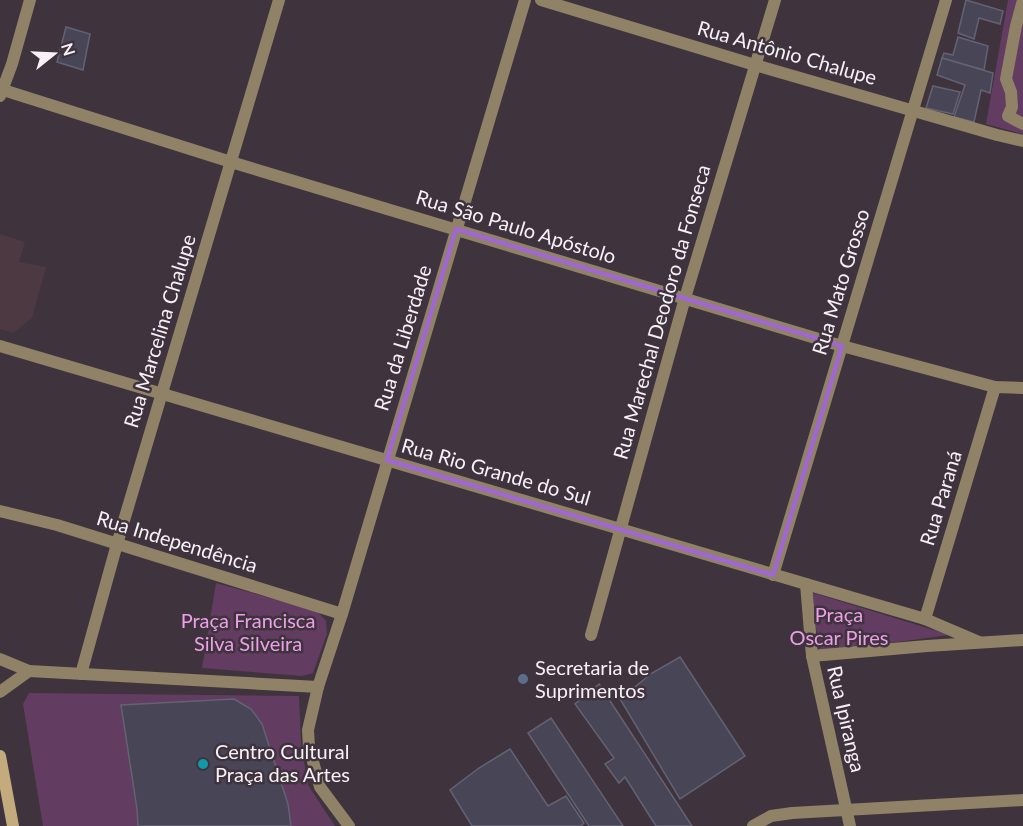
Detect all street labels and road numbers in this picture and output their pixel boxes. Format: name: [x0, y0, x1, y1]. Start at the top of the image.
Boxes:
street label: Rua Antônio Chalupe: [695, 15, 880, 89]
street label: Rua Marechal Deodoro da Fonseca: [607, 162, 715, 462]
street label: Rua São Paulo Apóstolo: [413, 184, 619, 268]
street label: Rua Mato Grosso: [806, 206, 874, 358]
street label: Rua Marcelina Chalupe: [118, 231, 200, 430]
street label: Rua da Liberdade: [368, 262, 436, 414]
street label: Rua Rio Grande do Sul: [399, 433, 594, 510]
street label: Rua Paraná: [914, 447, 966, 548]
street label: Rua Independência: [94, 505, 261, 577]
street label: Rua Ipiranga: [823, 663, 871, 774]

